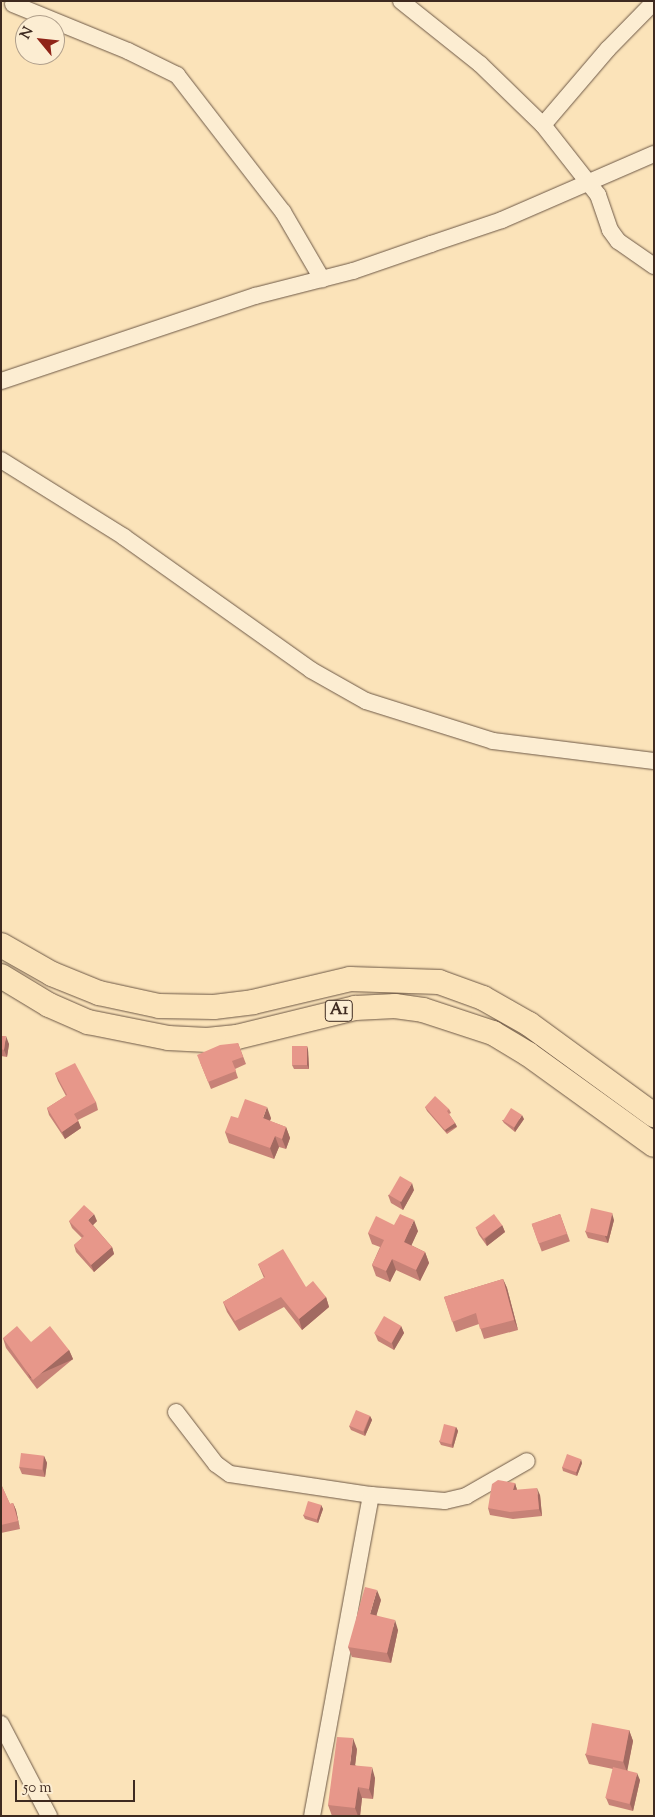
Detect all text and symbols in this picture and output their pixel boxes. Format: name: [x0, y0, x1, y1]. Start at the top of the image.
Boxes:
north arrow: [15, 15, 65, 65]
text: N: [16, 24, 39, 43]
road number: A1: [324, 998, 354, 1024]
scale bar: [18, 1770, 138, 1802]
text: 50 m: [23, 1778, 52, 1799]

